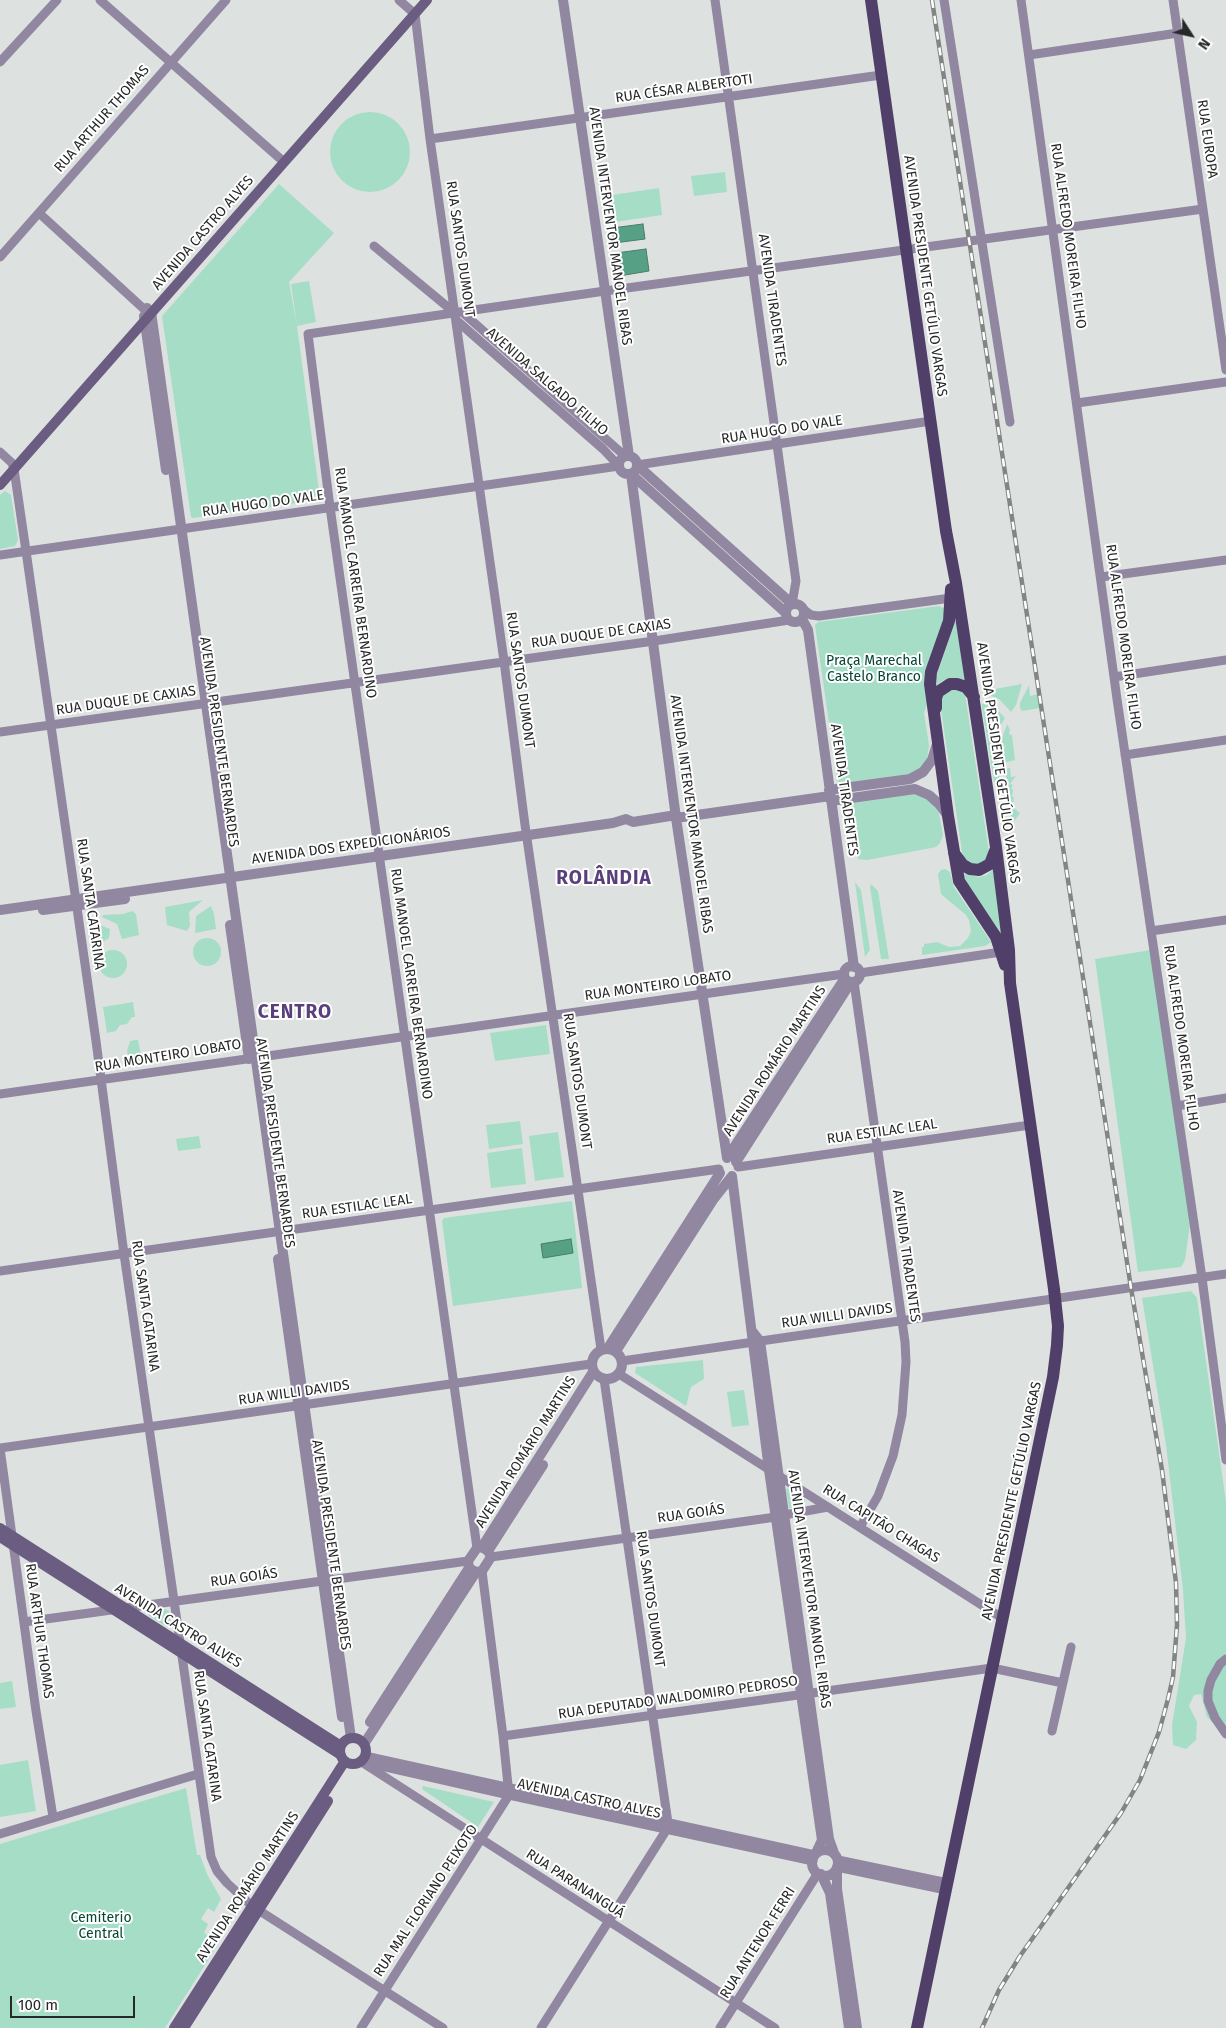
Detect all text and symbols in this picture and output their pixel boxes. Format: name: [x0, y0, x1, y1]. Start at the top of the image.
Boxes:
north arrow: [1166, 10, 1216, 60]
text: N: [1194, 35, 1213, 53]
street label: RUA ARTHUR THOMAS: [51, 62, 153, 176]
street label: RUA CÉSAR ALBERTOTI: [614, 71, 754, 107]
street label: RUA EUROPA: [1193, 99, 1221, 179]
street label: AVENIDA INTERVENTOR MANOEL RIBAS: [585, 106, 635, 346]
street label: RUA ALFREDO MOREIRA FILHO: [1047, 142, 1089, 330]
street label: AVENIDA PRESIDENTE GETÚLIO VARGAS: [900, 154, 950, 398]
street label: AVENIDA CASTRO ALVES: [149, 172, 257, 294]
street label: RUA SANTOS DUMONT: [442, 180, 478, 318]
street label: AVENIDA TIRADENTES: [754, 233, 790, 367]
street label: AVENIDA SALGADO FILHO: [483, 325, 611, 439]
street label: RUA HUGO DO VALE: [720, 412, 844, 448]
street label: RUA MANOEL CARREIRA BERNARDINO: [330, 466, 380, 700]
street label: RUA HUGO DO VALE: [201, 487, 325, 521]
street label: RUA ALFREDO MOREIRA FILHO: [1102, 543, 1144, 731]
street label: RUA SANTOS DUMONT: [502, 611, 538, 749]
street label: RUA DUQUE DE CAXIAS: [530, 616, 672, 652]
street label: AVENIDA PRESIDENTE BERNARDES: [196, 636, 242, 848]
street label: AVENIDA PRESIDENTE GETÚLIO VARGAS: [973, 641, 1023, 885]
park label: Praça Marechal Castelo Branco: [826, 653, 922, 686]
street label: RUA DUQUE DE CAXIAS: [55, 683, 197, 719]
street label: AVENIDA INTERVENTOR MANOEL RIBAS: [666, 694, 716, 934]
street label: AVENIDA TIRADENTES: [826, 723, 862, 857]
street label: AVENIDA DOS EXPEDICIONÁRIOS: [251, 824, 451, 868]
street label: RUA SANTA CATARINA: [72, 837, 108, 971]
street label: RUA MANOEL CARREIRA BERNARDINO: [386, 867, 436, 1101]
district label: ROLÂNDIA: [555, 868, 653, 890]
street label: RUA ALFREDO MOREIRA FILHO: [1160, 944, 1202, 1132]
street label: RUA MONTEIRO LOBATO: [584, 967, 732, 1005]
street label: AVENIDA ROMÁRIO MARTINS: [720, 983, 830, 1139]
district label: CENTRO: [257, 1002, 333, 1024]
street label: RUA SANTOS DUMONT: [559, 1012, 595, 1150]
street label: RUA MONTEIRO LOBATO: [94, 1036, 242, 1076]
street label: AVENIDA PRESIDENTE BERNARDES: [252, 1037, 298, 1249]
street label: RUA ESTILAC LEAL: [826, 1116, 938, 1148]
street label: AVENIDA TIRADENTES: [888, 1189, 924, 1323]
street label: RUA ESTILAC LEAL: [301, 1191, 413, 1223]
street label: RUA SANTA CATARINA: [127, 1239, 163, 1373]
street label: RUA WILLI DAVIDS: [780, 1300, 894, 1332]
street label: AVENIDA ROMÁRIO MARTINS: [472, 1373, 580, 1531]
street label: RUA WILLI DAVIDS: [237, 1377, 351, 1409]
street label: AVENIDA PRESIDENTE GETÚLIO VARGAS: [978, 1380, 1046, 1622]
street label: AVENIDA PRESIDENTE BERNARDES: [308, 1439, 354, 1651]
street label: AVENIDA INTERVENTOR MANOEL RIBAS: [784, 1469, 834, 1709]
street label: RUA CAPITÃO CHAGAS: [819, 1481, 943, 1567]
street label: RUA GOIÁS: [656, 1501, 726, 1527]
street label: RUA SANTOS DUMONT: [632, 1530, 668, 1668]
street label: RUA ARTHUR THOMAS: [21, 1562, 57, 1700]
street label: RUA GOIÁS: [209, 1565, 279, 1591]
street label: AVENIDA CASTRO ALVES: [112, 1580, 244, 1672]
street label: RUA SANTA CATARINA: [189, 1669, 225, 1803]
street label: RUA DEPUTADO WALDOMIRO PEDROSO: [557, 1673, 799, 1723]
street label: AVENIDA CASTRO ALVES: [516, 1776, 662, 1822]
street label: AVENIDA ROMÁRIO MARTINS: [193, 1809, 303, 1965]
street label: RUA MAL FLORIANO PEIXOTO: [370, 1822, 482, 1980]
street label: RUA PARANANGUÁ: [523, 1846, 627, 1922]
street label: RUA ANTENOR FERRI: [717, 1884, 799, 2002]
park label: Cemiterio Central: [70, 1910, 132, 1942]
scale bar: [12, 1986, 138, 2018]
text: 100 m: [18, 1996, 58, 2014]

